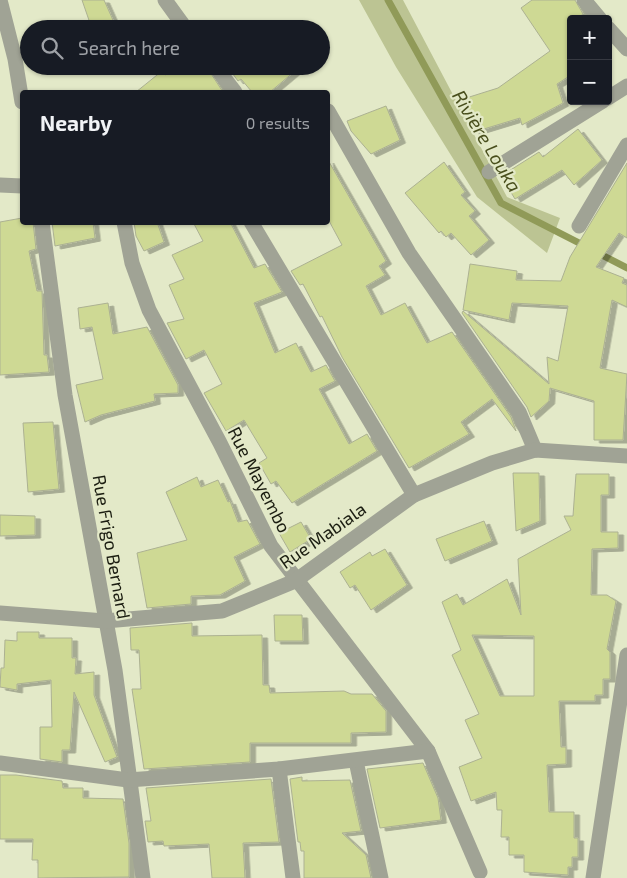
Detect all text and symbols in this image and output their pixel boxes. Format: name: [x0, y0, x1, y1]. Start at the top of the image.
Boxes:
map controls: [567, 15, 612, 105]
button: +: [567, 15, 612, 60]
search box: [20, 20, 330, 75]
icon: search: [38, 34, 66, 62]
text: Search here: [78, 36, 180, 59]
button: −: [567, 60, 612, 105]
water label: Rivière Louka: [448, 86, 527, 196]
text: Nearby: [40, 110, 112, 135]
text: 0 results: [246, 113, 310, 132]
street label: Rue Mayembo: [224, 423, 296, 536]
street label: Rue Frigo Bernard: [88, 473, 136, 621]
street label: Rue Mabiala: [275, 497, 370, 573]

